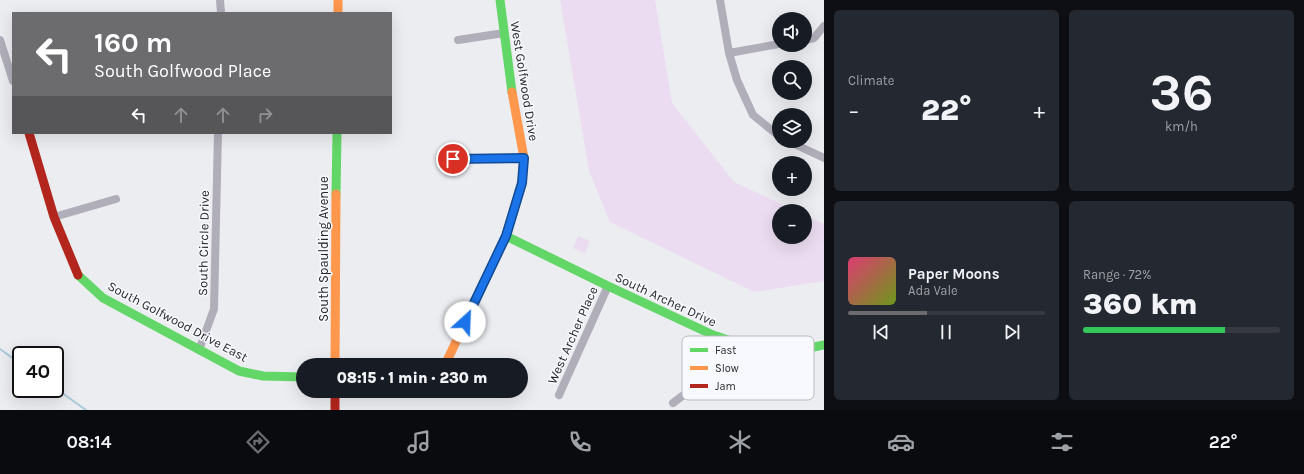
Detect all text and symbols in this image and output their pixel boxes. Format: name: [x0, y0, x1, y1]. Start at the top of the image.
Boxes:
map controls: [772, 12, 812, 244]
button: sound: [772, 12, 812, 52]
street label: West Golfwood Drive: [508, 20, 541, 142]
text: 160 m: [94, 26, 172, 59]
icon: left: [28, 28, 80, 80]
text: South Golfwood Place: [94, 60, 271, 82]
button: search: [772, 60, 812, 100]
text: 36: [1150, 62, 1213, 123]
text: Climate: [848, 73, 894, 88]
text: 22°: [921, 92, 972, 128]
text: −: [848, 98, 860, 124]
text: +: [1033, 98, 1045, 124]
icon: left: [128, 104, 150, 126]
icon: ahead: [170, 104, 192, 126]
icon: ahead: [212, 104, 234, 126]
icon: right: [254, 104, 276, 126]
button: layers: [772, 108, 812, 148]
text: km/h: [1165, 119, 1198, 134]
pin: [436, 142, 470, 176]
icon: arrive: [442, 148, 464, 170]
button: +: [772, 156, 812, 196]
street label: South Spaulding Avenue: [316, 176, 331, 322]
street label: South Circle Drive: [195, 190, 212, 296]
button: −: [772, 204, 812, 244]
text: Paper Moons: [908, 265, 1000, 283]
text: Range · 72%: [1083, 267, 1152, 282]
street label: South Archer Drive: [613, 269, 719, 330]
street label: South Golfwood Drive East: [105, 278, 250, 365]
text: Ada Vale: [908, 283, 958, 298]
street label: West Archer Place: [544, 284, 601, 386]
text: 360 km: [1083, 286, 1198, 322]
position arrow: [444, 301, 486, 343]
icon: previous: [870, 321, 892, 343]
icon: pause: [935, 321, 957, 343]
icon: next: [1001, 321, 1023, 343]
legend: [682, 336, 814, 400]
text: Fast: [715, 344, 736, 357]
speed limit sign: 40: [12, 346, 64, 398]
text: Slow: [715, 362, 739, 375]
text: 08:15 · 1 min · 230 m: [337, 369, 487, 387]
text: Jam: [715, 380, 736, 393]
icon: directions: [244, 428, 272, 456]
icon: music: [405, 428, 433, 456]
icon: phone: [566, 428, 594, 456]
icon: climate: [726, 428, 754, 456]
icon: car: [887, 428, 915, 456]
icon: filters: [1048, 428, 1076, 456]
text: 08:14: [66, 431, 111, 453]
text: 22°: [1209, 431, 1238, 453]

